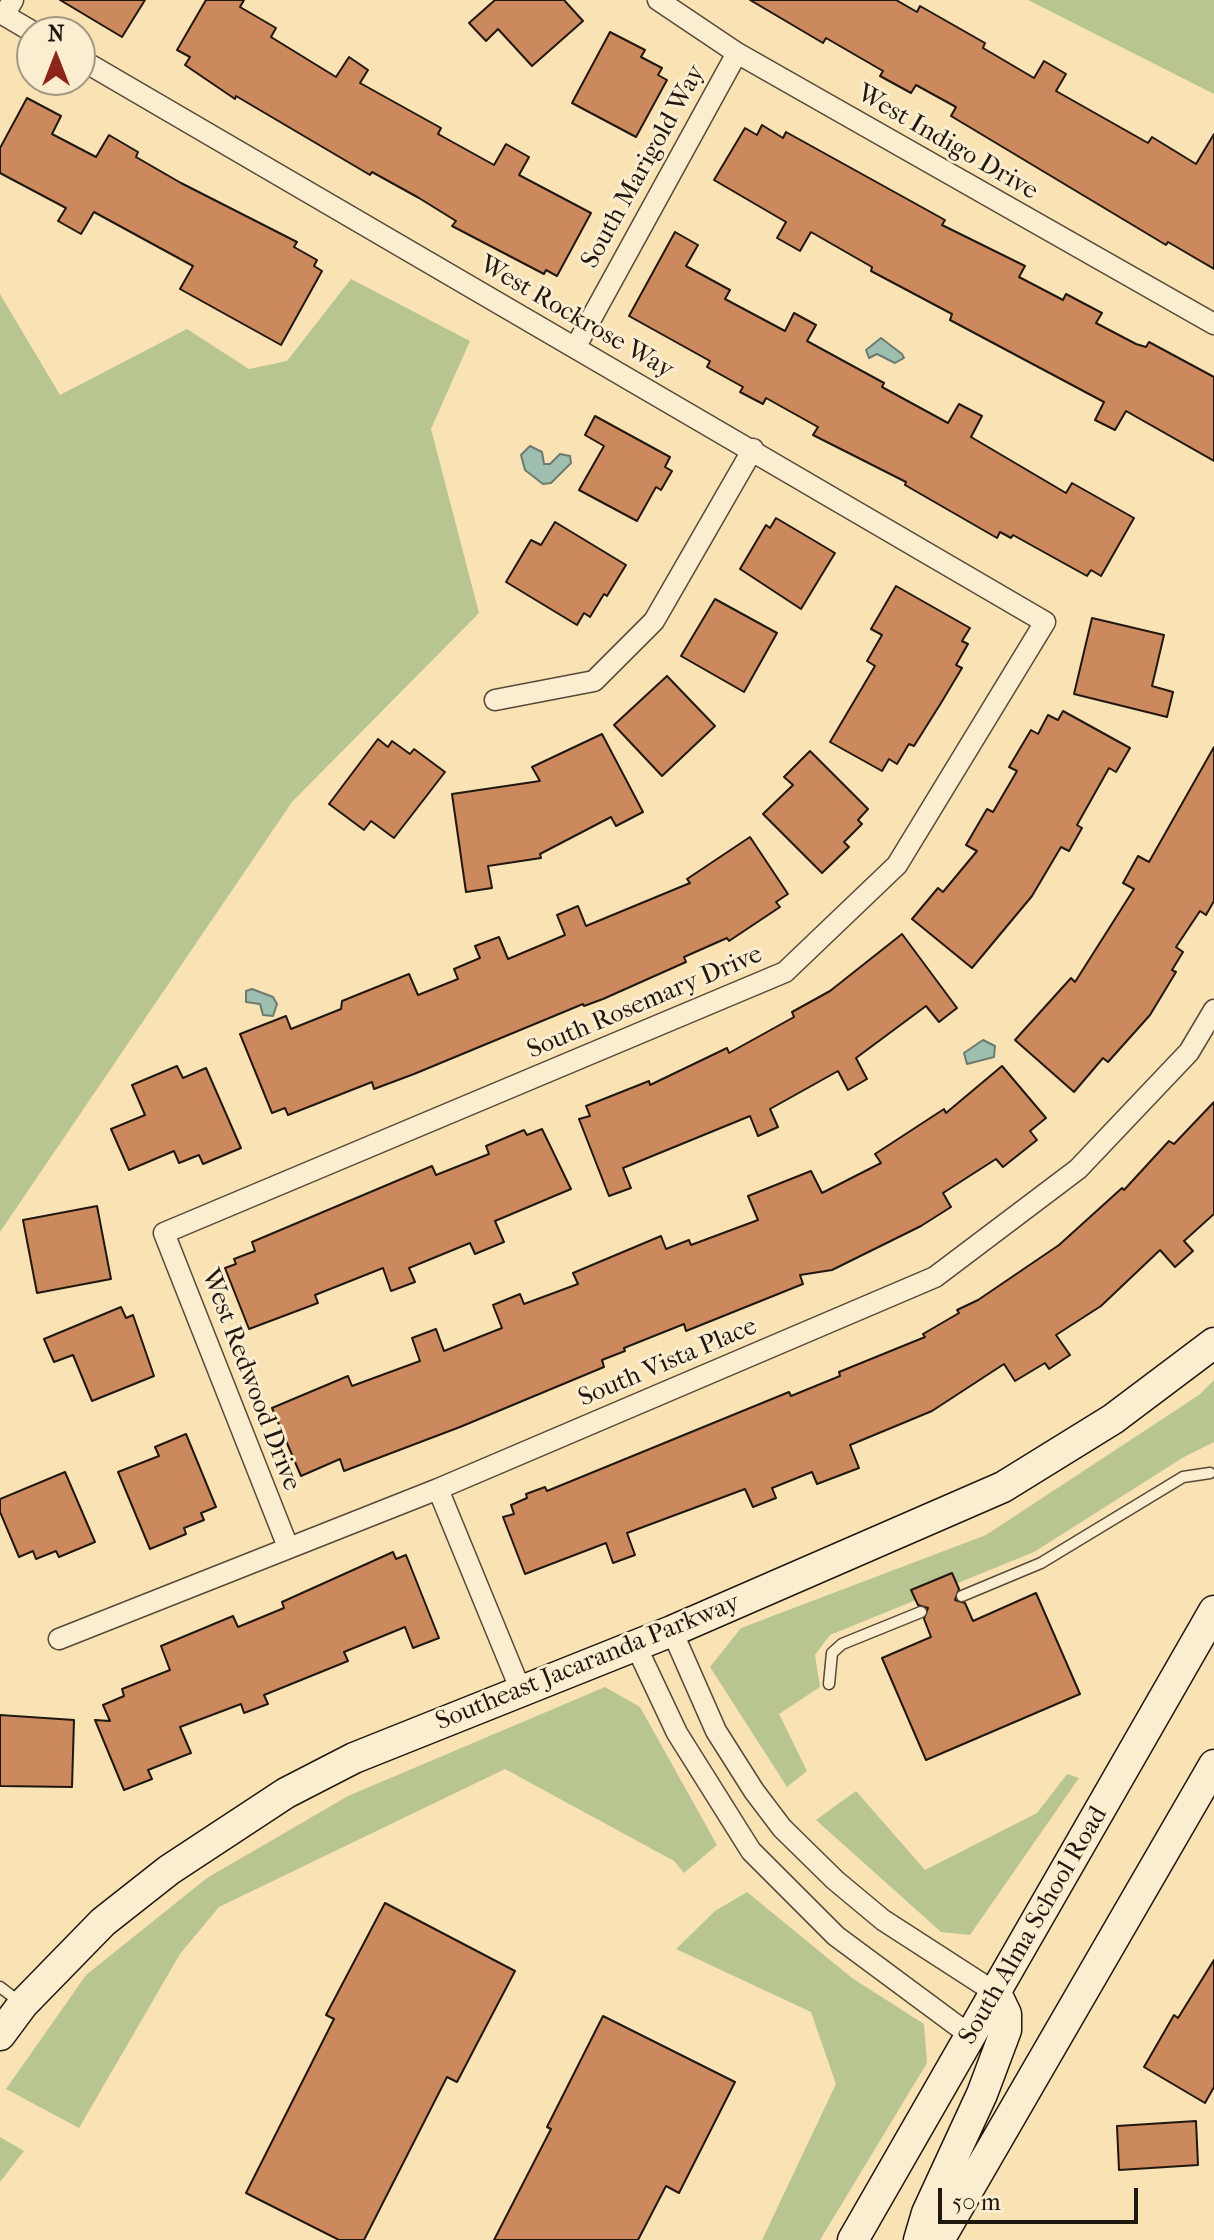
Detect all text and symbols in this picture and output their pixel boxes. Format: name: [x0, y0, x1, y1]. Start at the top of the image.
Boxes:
north arrow: [16, 16, 96, 96]
text: N: [48, 21, 64, 47]
street label: South Marigold Way: [575, 60, 713, 274]
street label: West Indigo Drive: [851, 78, 1043, 208]
street label: West Rockrose Way: [473, 250, 679, 386]
street label: South Rosemary Drive: [523, 939, 767, 1067]
street label: West Redwood Drive: [193, 1265, 307, 1495]
street label: South Vista Place: [574, 1311, 762, 1415]
street label: Southeast Jacaranda Parkway: [432, 1588, 744, 1738]
street label: South Alma School Road: [953, 1801, 1115, 2051]
scale bar: [942, 2172, 1142, 2222]
text: 50 m: [952, 2188, 1001, 2216]

